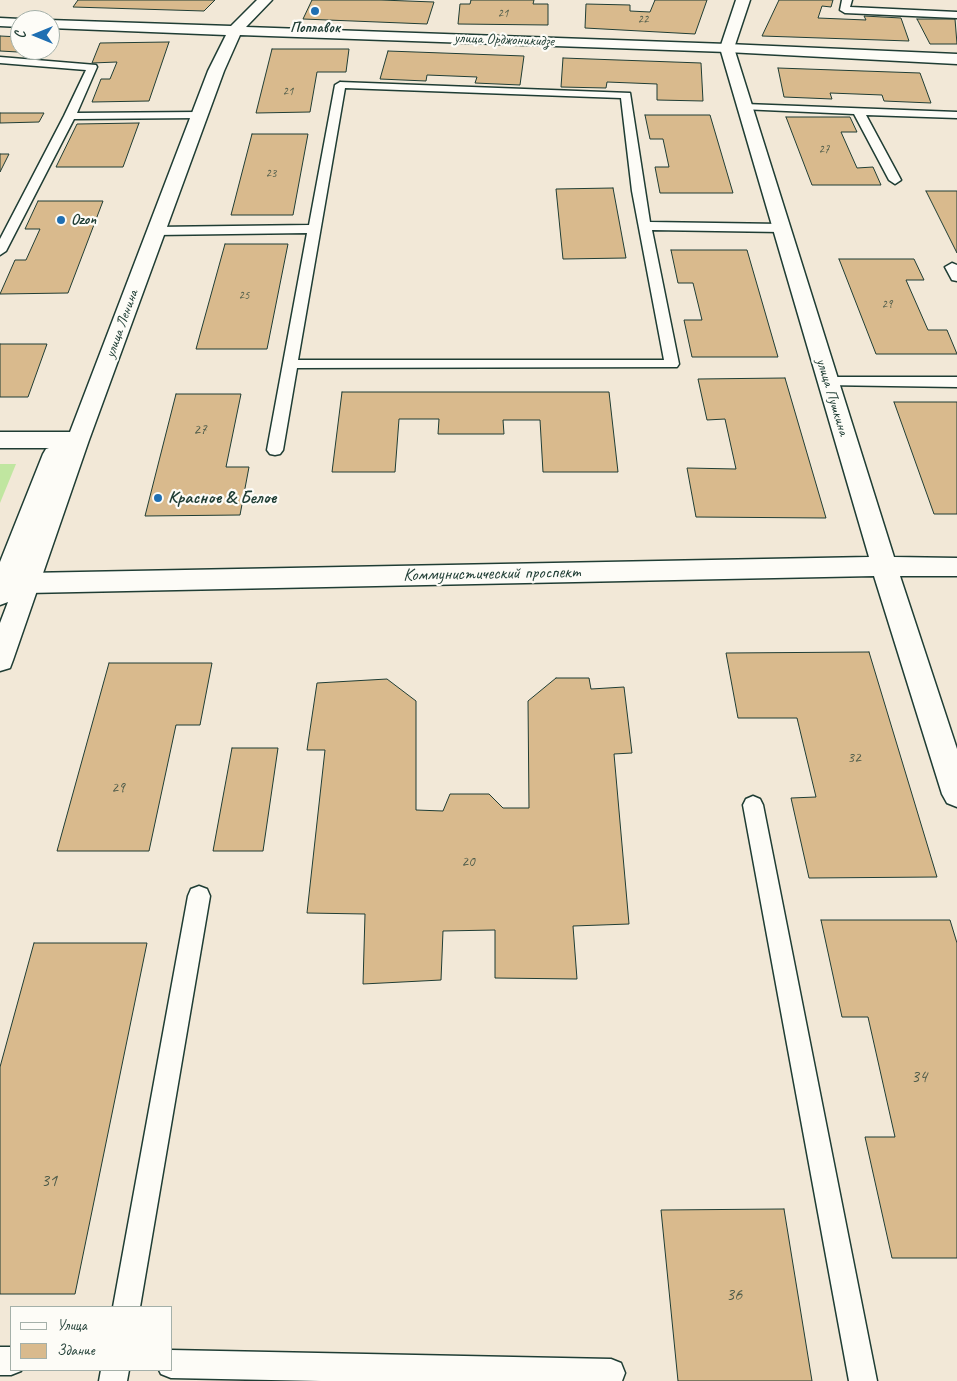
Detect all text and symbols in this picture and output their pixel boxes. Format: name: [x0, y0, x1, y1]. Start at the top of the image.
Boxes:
marker: Поплавок: [309, 5, 321, 17]
house number: 21: [498, 7, 508, 21]
north arrow: [10, 10, 60, 60]
house number: 22: [638, 13, 648, 27]
place label: Поплавок: [290, 19, 340, 37]
street label: улица Орджоникидзе: [454, 29, 554, 51]
text: С: [12, 32, 29, 38]
house number: 21: [283, 85, 293, 99]
house number: 27: [819, 143, 829, 157]
house number: 23: [266, 167, 276, 181]
place label: Ozon: [71, 211, 96, 229]
marker: Ozon: [55, 214, 67, 226]
street label: улица Ленина: [101, 288, 143, 360]
house number: 25: [239, 289, 249, 303]
house number: 29: [882, 298, 892, 312]
street label: улица Пушкина: [812, 356, 852, 438]
house number: 27: [193, 421, 207, 439]
place label: Красное & Белое: [168, 487, 276, 509]
marker: Красное & Белое: [152, 492, 164, 504]
street label: Коммунистический проспект: [403, 562, 581, 586]
house number: 32: [847, 749, 861, 767]
house number: 29: [111, 779, 125, 797]
house number: 20: [461, 853, 475, 871]
house number: 34: [911, 1066, 927, 1088]
house number: 31: [41, 1170, 57, 1192]
house number: 36: [726, 1284, 742, 1306]
legend: [10, 1306, 172, 1371]
text: Улица: [57, 1316, 87, 1335]
text: Здание: [57, 1341, 95, 1360]

